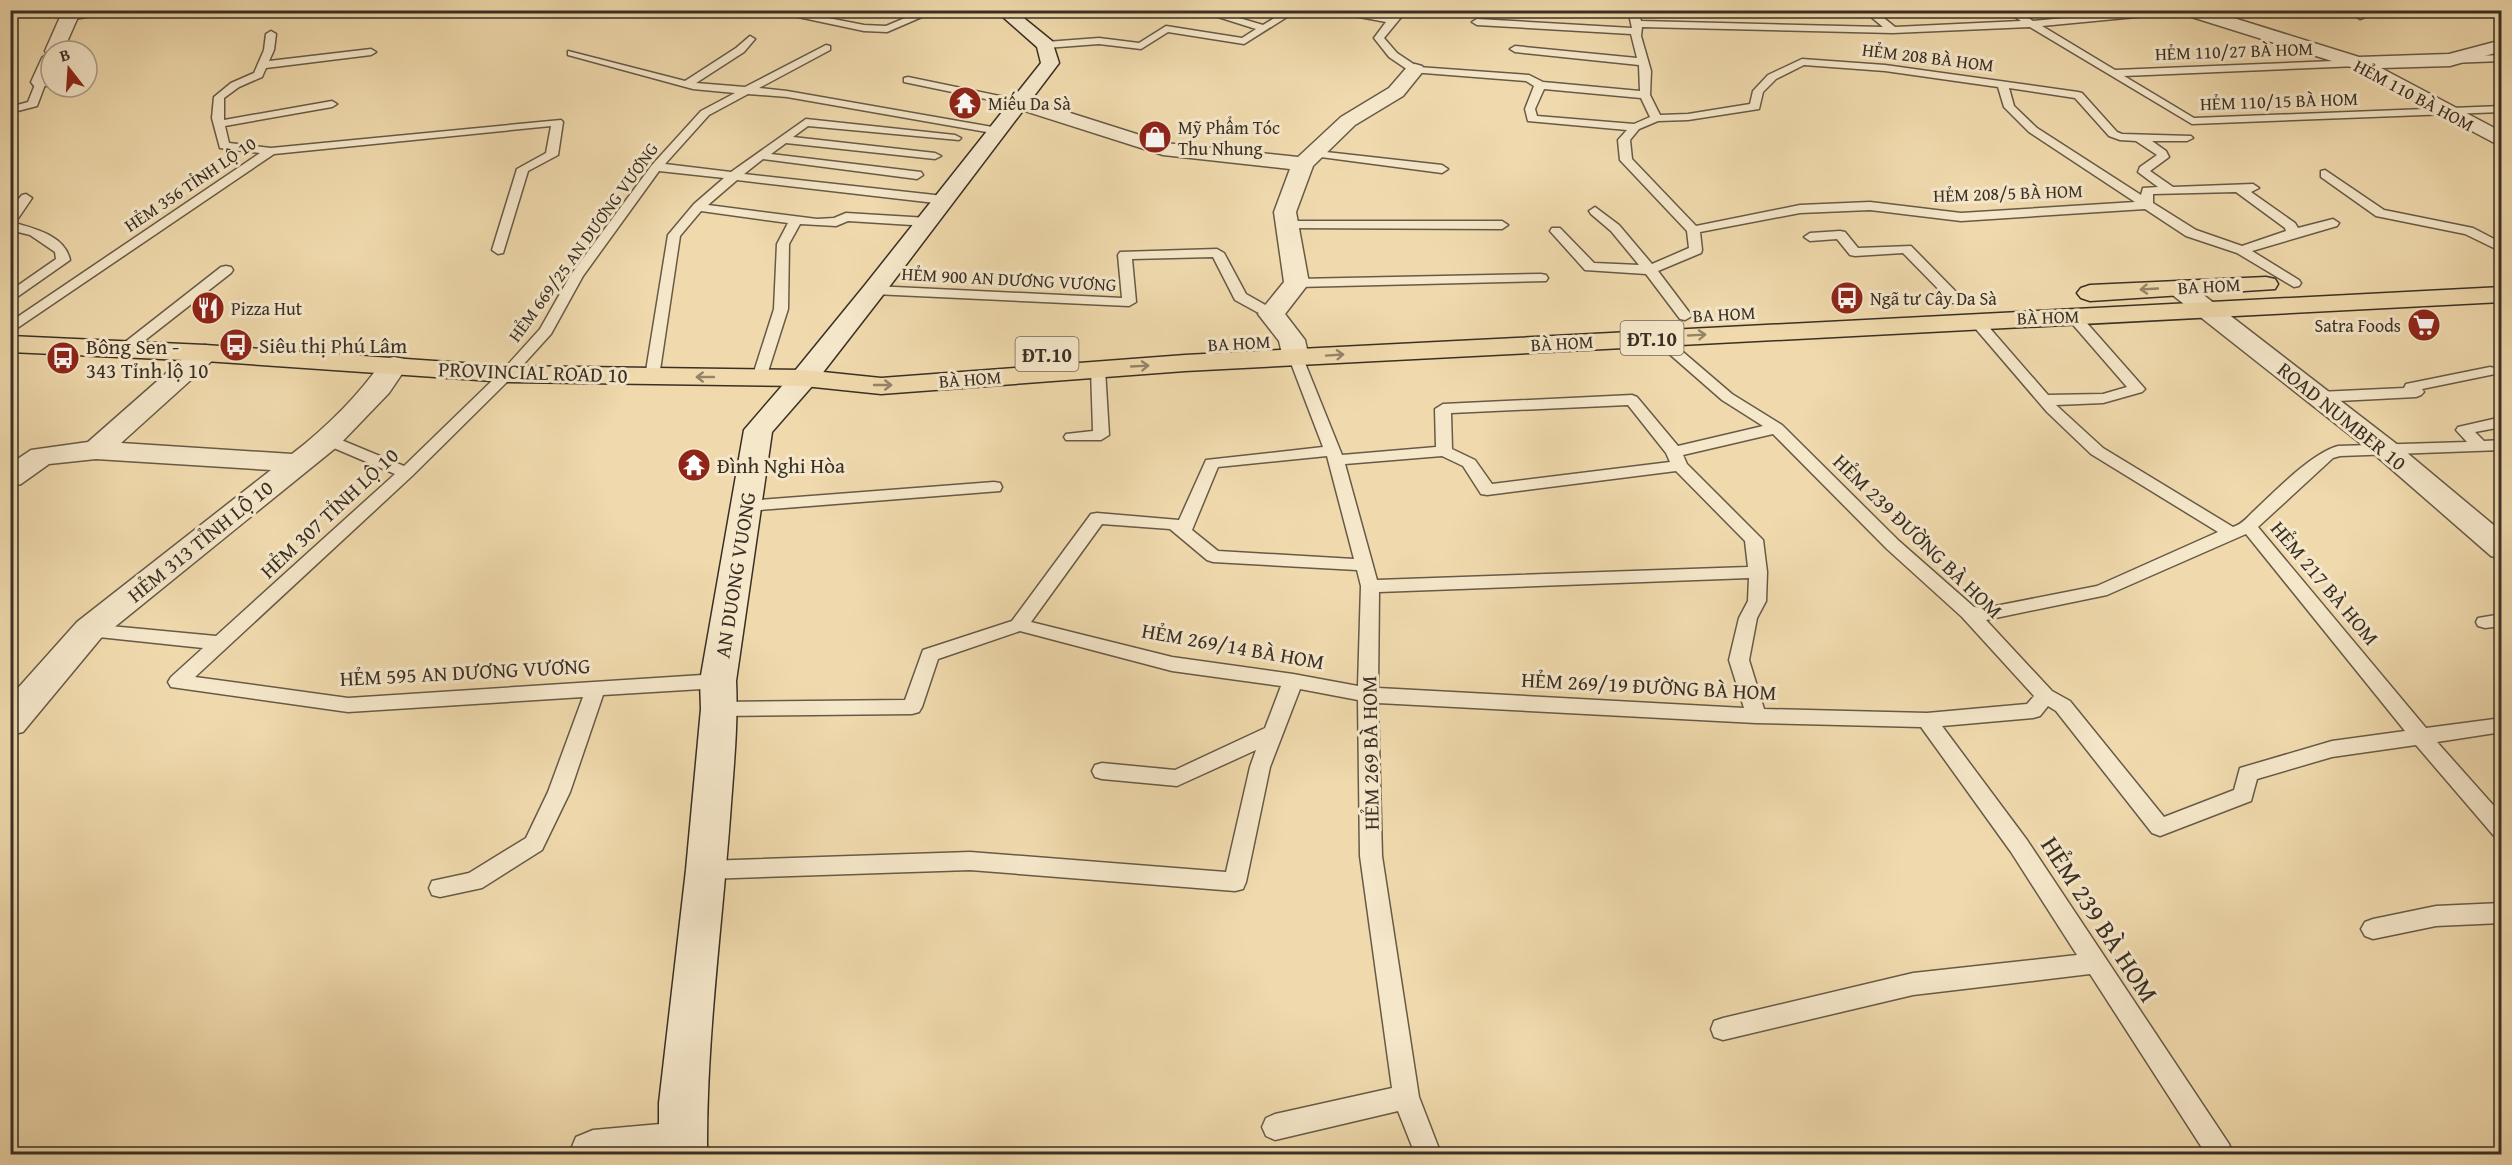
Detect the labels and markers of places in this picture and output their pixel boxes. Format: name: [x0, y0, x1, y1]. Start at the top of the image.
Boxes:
temple icon: Miếu Da Sà: [947, 85, 983, 121]
place label: Miếu Da Sà: [988, 90, 1071, 117]
place label: Mỹ Phẩm Tóc Thu Nhung: [1178, 114, 1280, 162]
shop icon: Mỹ Phẩm Tóc Thu Nhung: [1137, 119, 1173, 155]
bus stop icon: Ngã tư Cây Da Sà: [1829, 280, 1865, 316]
place label: Ngã tư Cây Da Sà: [1870, 285, 1997, 312]
restaurant icon: Pizza Hut: [190, 290, 226, 326]
place label: Pizza Hut: [231, 295, 303, 322]
supermarket icon: Satra Foods: [2406, 307, 2442, 343]
place label: Satra Foods: [2314, 312, 2401, 339]
bus stop icon: Siêu thị Phú Lâm: [218, 327, 254, 363]
place label: Siêu thị Phú Lâm: [259, 330, 407, 361]
place label: Bông Sen - 343 Tỉnh lộ 10: [86, 331, 208, 386]
bus stop icon: Bông Sen - 343 Tỉnh lộ 10: [45, 340, 81, 376]
temple icon: Đình Nghi Hòa: [676, 447, 712, 483]
place label: Đình Nghi Hòa: [717, 450, 845, 481]

